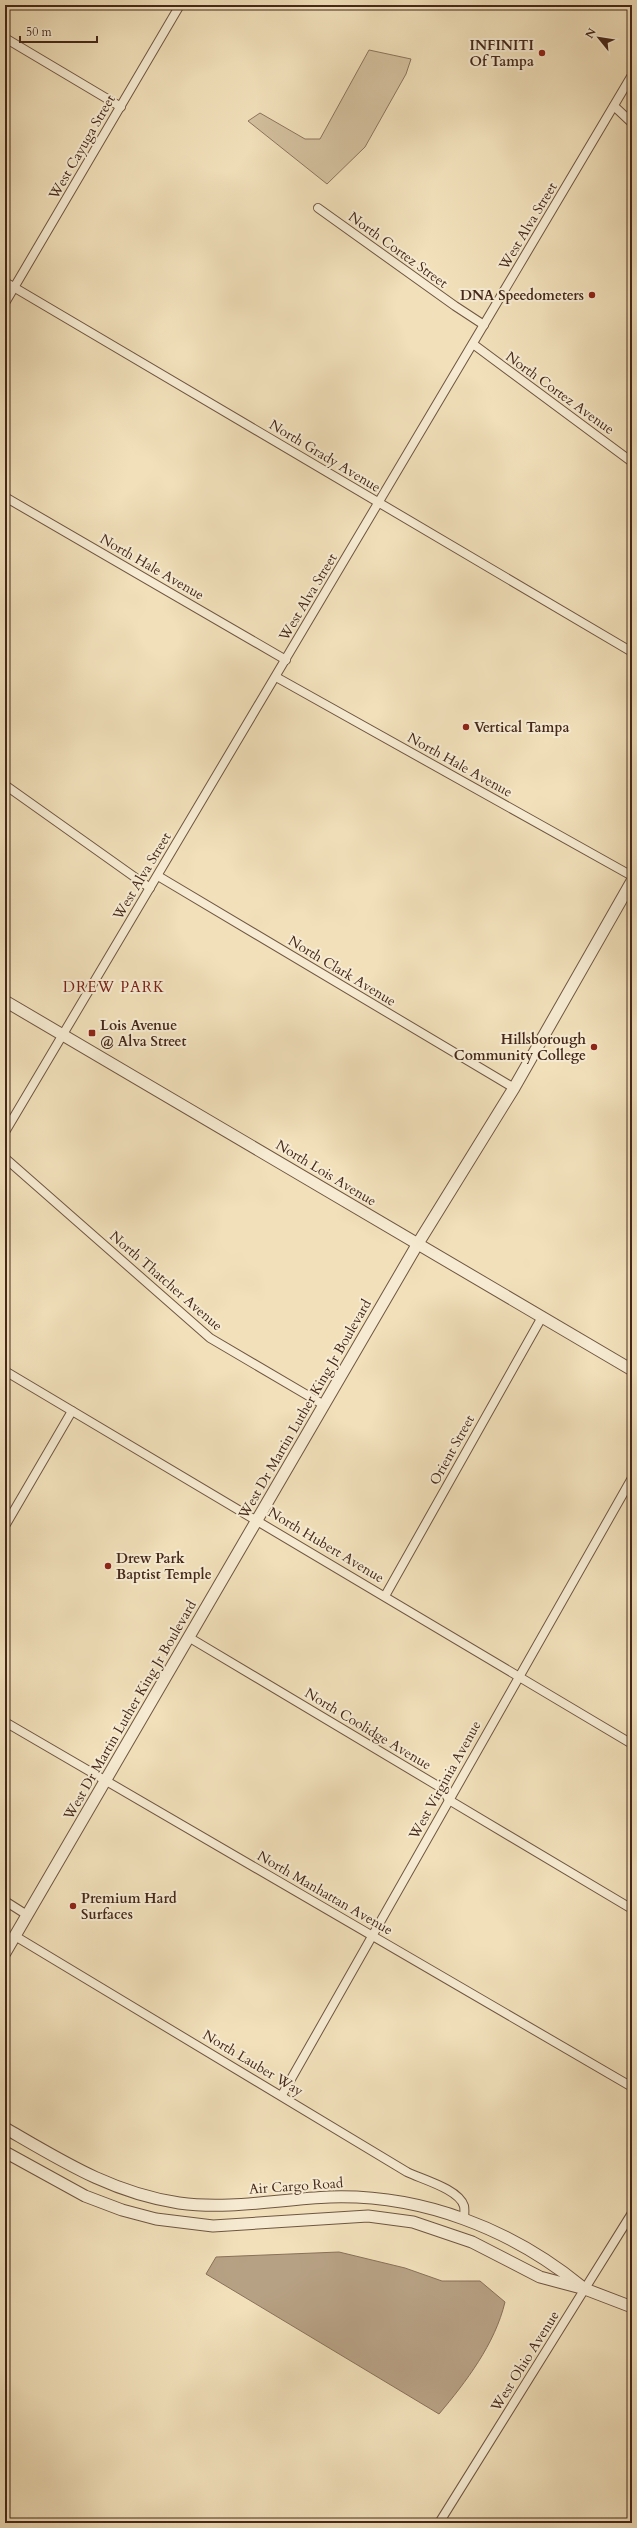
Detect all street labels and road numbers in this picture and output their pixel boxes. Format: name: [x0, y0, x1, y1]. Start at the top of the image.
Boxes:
street label: West Cayuga Street: [44, 91, 120, 204]
street label: West Alva Street: [494, 178, 562, 274]
street label: North Cortez Street: [345, 208, 452, 293]
street label: North Cortez Avenue: [502, 347, 618, 439]
street label: North Grady Avenue: [266, 415, 384, 497]
street label: North Hale Avenue: [96, 529, 208, 605]
street label: West Alva Street: [274, 549, 342, 645]
street label: North Hale Avenue: [404, 728, 516, 802]
street label: West Alva Street: [108, 828, 176, 924]
street label: North Clark Avenue: [285, 931, 399, 1011]
street label: North Lois Avenue: [272, 1135, 380, 1211]
street label: North Thatcher Avenue: [106, 1227, 226, 1335]
street label: West Dr Martin Luther King Jr Boulevard: [234, 1295, 376, 1523]
street label: Orient Street: [425, 1411, 479, 1488]
street label: North Hubert Avenue: [264, 1503, 388, 1587]
street label: West Dr Martin Luther King Jr Boulevard: [59, 1596, 201, 1824]
street label: North Coolidge Avenue: [301, 1684, 435, 1774]
street label: West Virginia Avenue: [404, 1717, 486, 1844]
street label: North Manhattan Avenue: [254, 1846, 396, 1940]
street label: North Lauber Way: [199, 2025, 307, 2101]
street label: Air Cargo Road: [248, 2173, 344, 2199]
street label: West Ohio Avenue: [486, 2307, 564, 2416]

